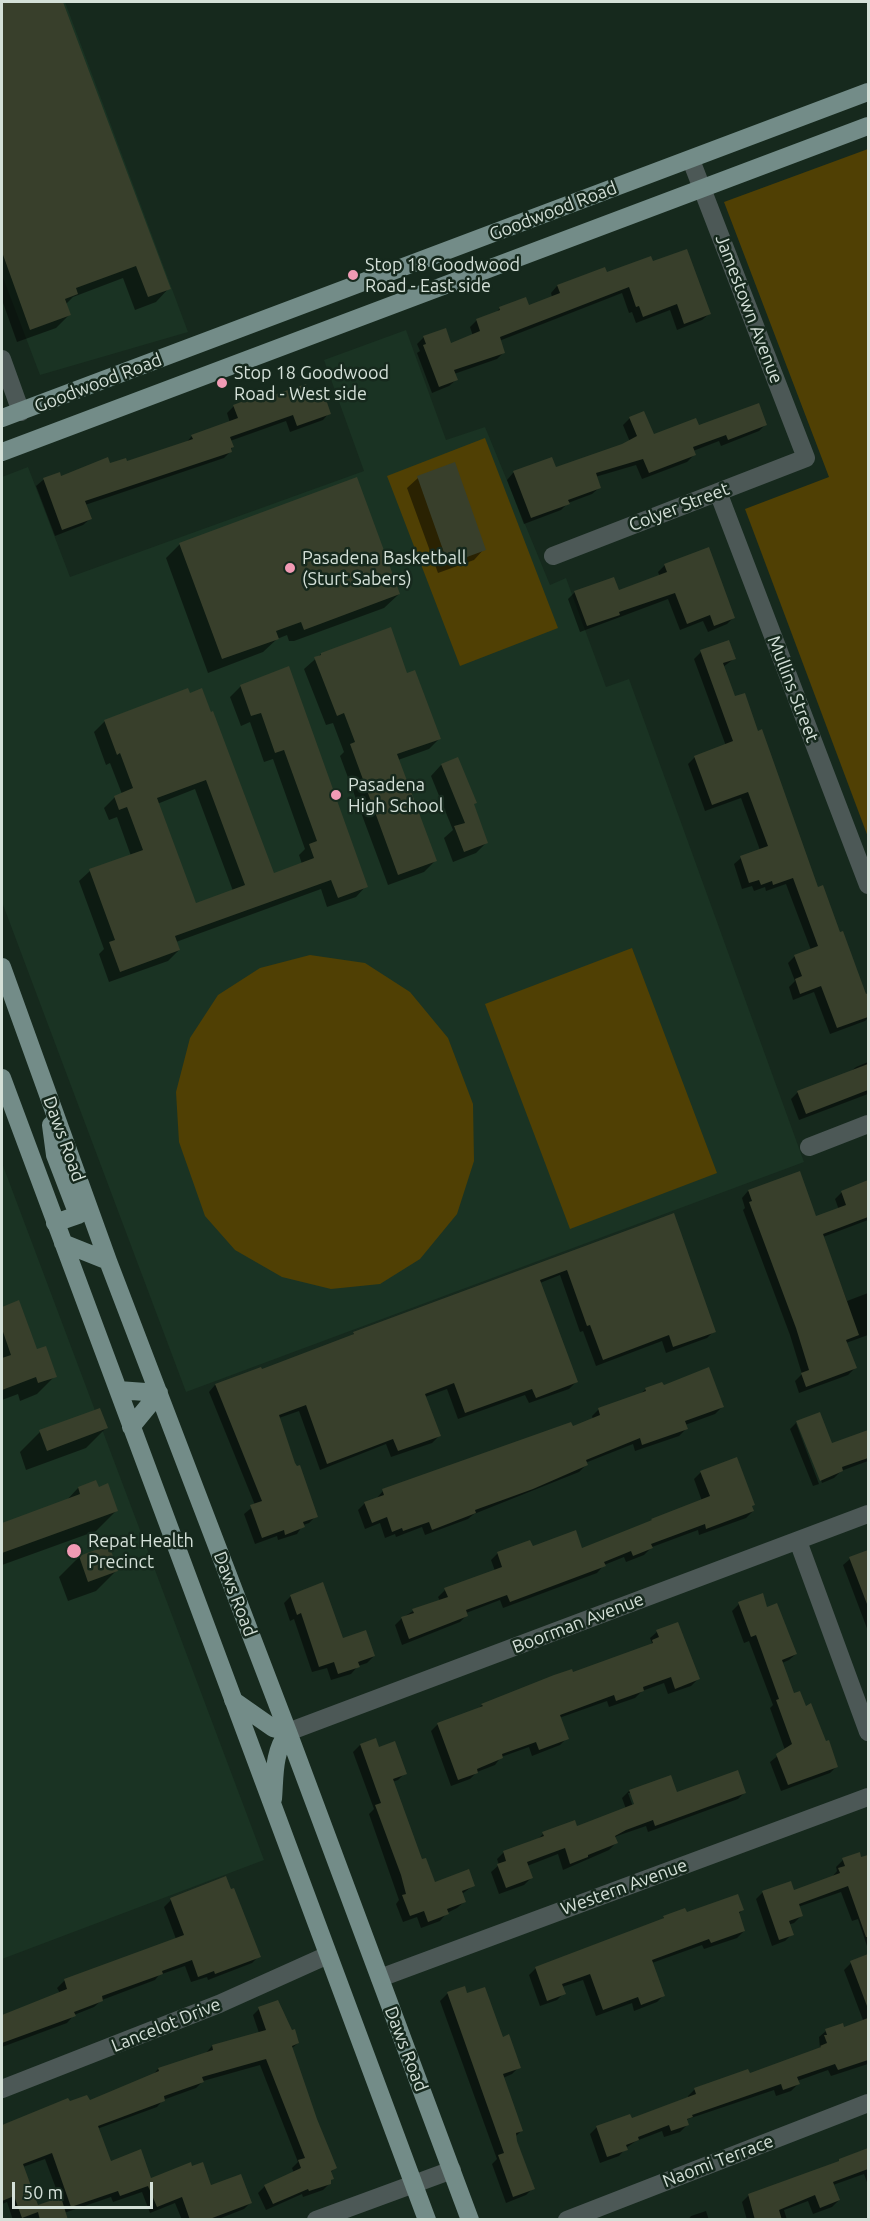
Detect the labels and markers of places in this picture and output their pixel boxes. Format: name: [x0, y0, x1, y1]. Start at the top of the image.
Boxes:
place label: Stop 18 Goodwood Road - East side: [365, 254, 520, 296]
marker: Stop 18 Goodwood Road - East side: [346, 268, 360, 282]
place label: Stop 18 Goodwood Road - West side: [234, 362, 389, 404]
marker: Stop 18 Goodwood Road - West side: [215, 376, 229, 390]
place label: Pasadena Basketball (Sturt Sabers): [302, 547, 467, 590]
marker: Pasadena Basketball (Sturt Sabers): [283, 561, 297, 575]
place label: Pasadena High School: [348, 774, 444, 816]
marker: Pasadena High School: [329, 788, 343, 802]
place label: Repat Health Precinct: [88, 1530, 194, 1572]
marker: Repat Health Precinct: [65, 1542, 83, 1560]

